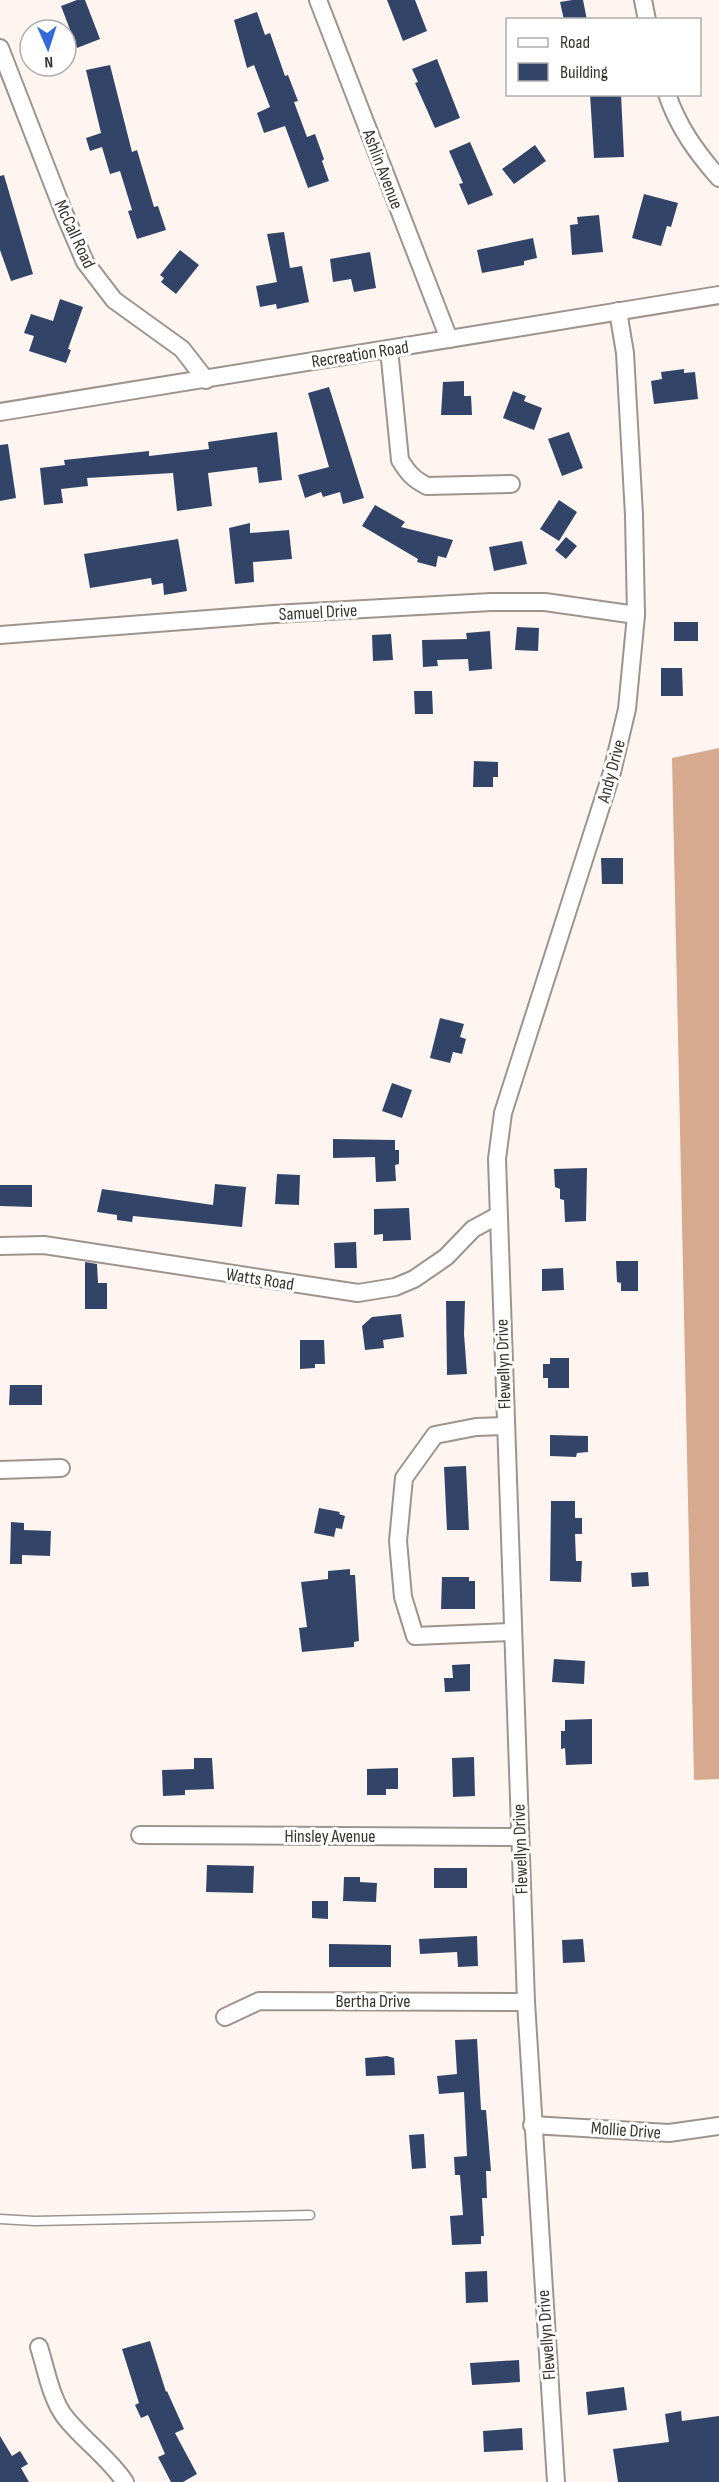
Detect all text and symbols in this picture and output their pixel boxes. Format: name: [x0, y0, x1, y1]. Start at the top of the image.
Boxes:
north arrow: [18, 18, 78, 78]
legend: [506, 18, 701, 96]
text: Road: [560, 32, 590, 53]
text: N: [44, 52, 53, 71]
text: Building: [560, 62, 608, 83]
street label: Ashlin Avenue: [357, 125, 407, 212]
street label: McCall Road: [50, 197, 99, 272]
street label: Recreation Road: [310, 336, 410, 373]
street label: Samuel Drive: [278, 600, 358, 625]
street label: Andy Drive: [593, 737, 630, 806]
street label: Watts Road: [225, 1264, 295, 1295]
street label: Flewellyn Drive: [491, 1319, 516, 1409]
street label: Flewellyn Drive: [508, 1804, 533, 1894]
street label: Hinsley Avenue: [285, 1826, 375, 1847]
street label: Bertha Drive: [335, 1991, 411, 2012]
street label: Mollie Drive: [590, 2118, 662, 2143]
street label: Flewellyn Drive: [533, 2289, 560, 2381]

